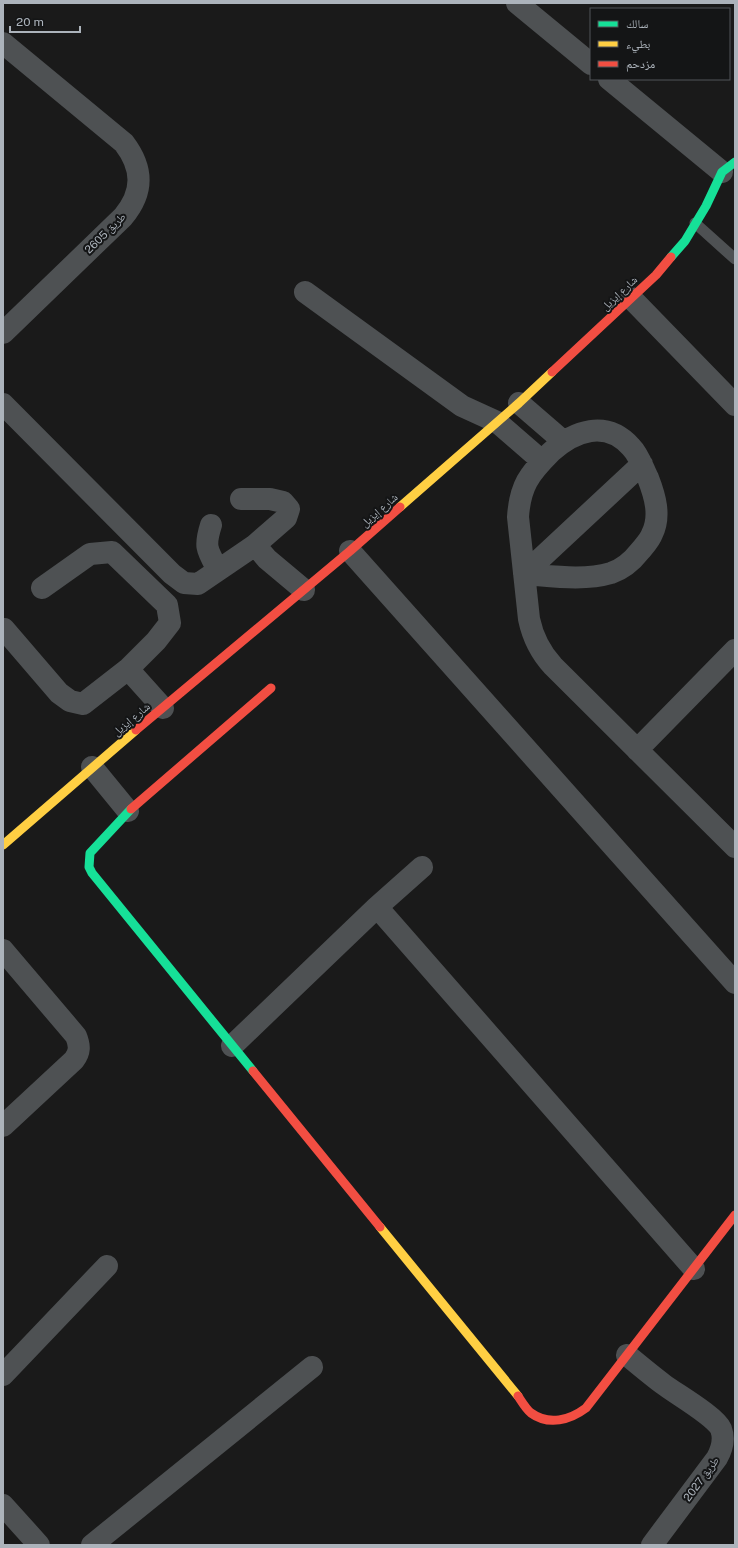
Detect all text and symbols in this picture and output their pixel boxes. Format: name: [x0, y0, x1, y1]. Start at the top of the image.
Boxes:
scale bar: [10, 8, 80, 34]
legend: [590, 8, 730, 80]
text: 20 m: [16, 15, 44, 29]
text: سالك: [626, 17, 648, 31]
text: بطيء: [626, 37, 650, 54]
text: مزدحم: [626, 57, 655, 72]
street label: طريق 2605: [82, 210, 128, 256]
street label: شارع إيزيل: [599, 273, 640, 314]
street label: شارع إيزيل: [358, 491, 401, 530]
street label: شارع إيزيل: [110, 700, 153, 739]
street label: طريق 2027: [681, 1455, 722, 1504]

